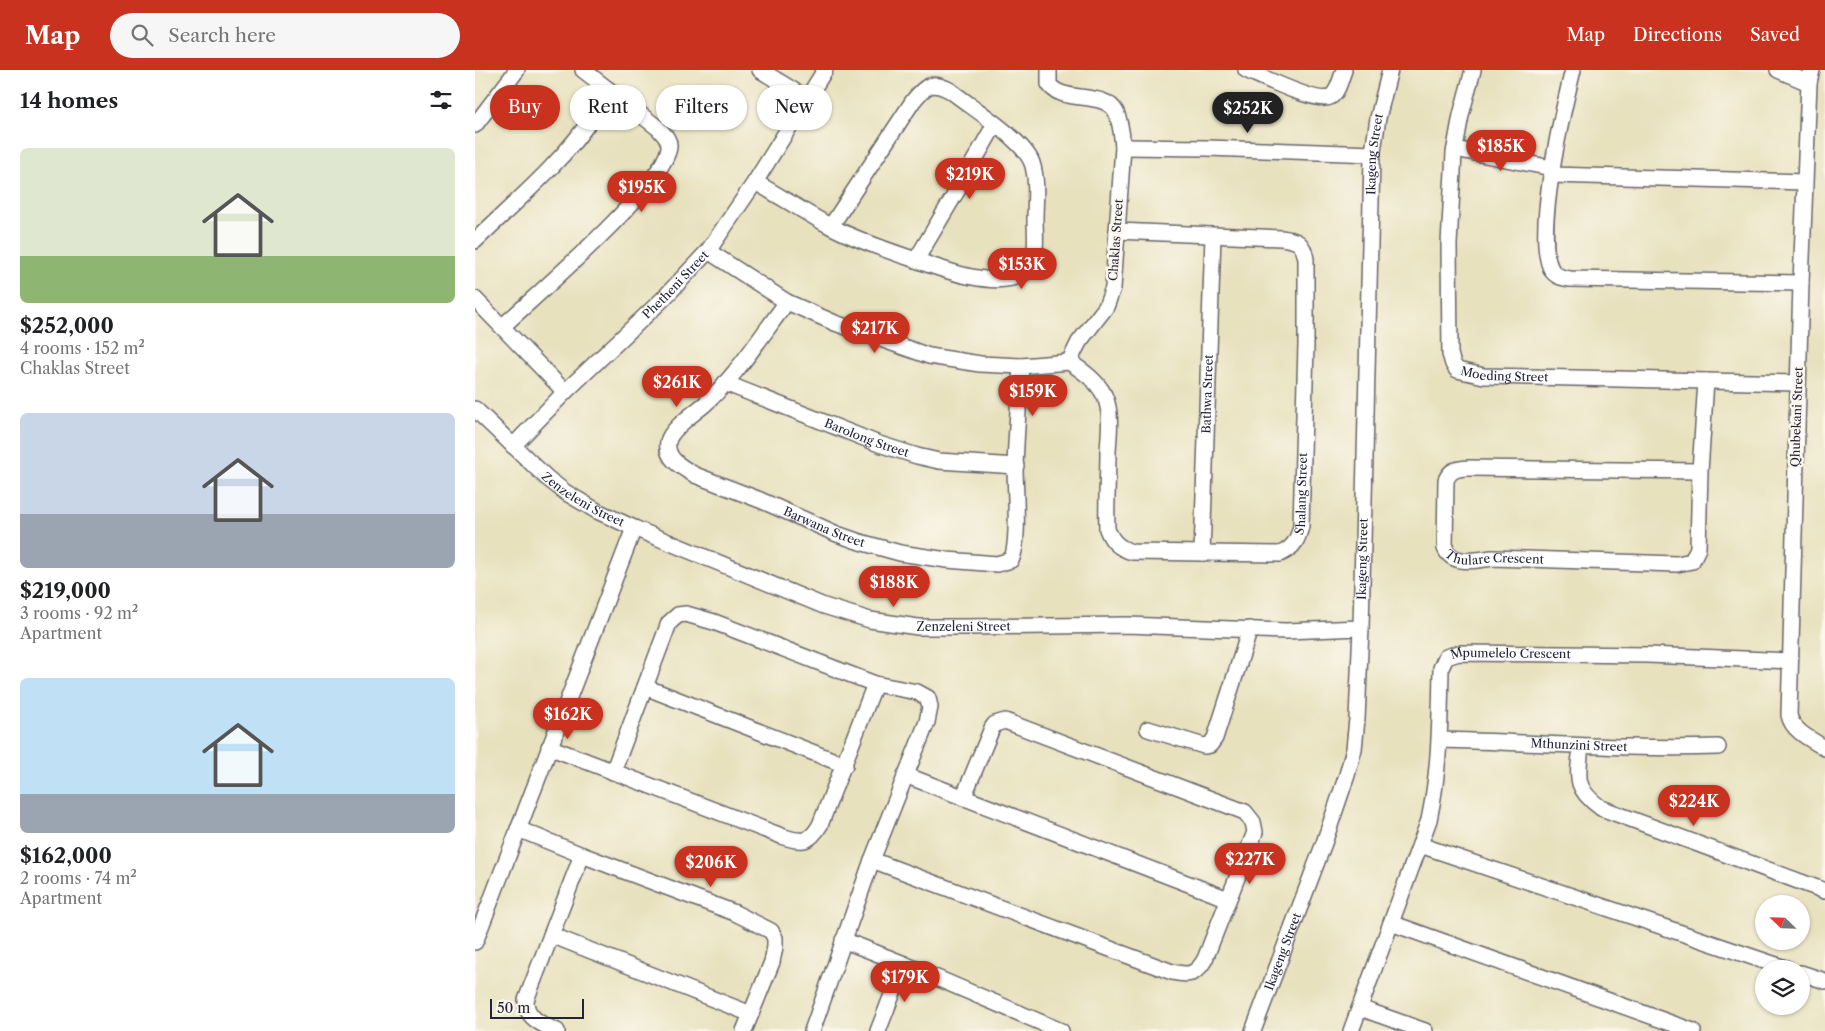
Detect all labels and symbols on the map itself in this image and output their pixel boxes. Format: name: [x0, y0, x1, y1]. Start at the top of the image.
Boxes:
pin: $252K: [1213, 92, 1283, 134]
street label: Ikageng Street: [1363, 111, 1386, 195]
pin: $185K: [1466, 129, 1536, 172]
pin: $219K: [935, 158, 1005, 200]
pin: $195K: [607, 170, 677, 213]
street label: Chaklas Street: [1105, 198, 1126, 282]
street label: Phetheni Street: [639, 247, 712, 322]
pin: $153K: [987, 248, 1057, 290]
pin: $217K: [840, 312, 910, 354]
street label: Bathwa Street: [1198, 353, 1216, 434]
street label: Moeding Street: [1459, 363, 1549, 384]
pin: $261K: [642, 366, 712, 408]
street label: Qhubekani Street: [1787, 366, 1806, 467]
pin: $159K: [998, 374, 1068, 417]
street label: Barolong Street: [822, 415, 912, 460]
street label: Shalang Street: [1291, 452, 1310, 536]
street label: Zenzeleni Street: [539, 469, 628, 530]
street label: Barwana Street: [781, 503, 867, 550]
street label: Ikageng Street: [1354, 517, 1371, 600]
street label: Thulare Crescent: [1442, 546, 1545, 568]
pin: $188K: [859, 566, 929, 608]
street label: Zenzeleni Street: [917, 618, 1011, 634]
street label: Mpumelelo Crescent: [1449, 644, 1572, 662]
pin: $162K: [533, 698, 603, 740]
street label: Mthunzini Street: [1530, 735, 1628, 754]
pin: $224K: [1659, 784, 1729, 827]
pin: $227K: [1215, 842, 1285, 885]
pin: $206K: [676, 846, 746, 888]
north arrow: [1755, 895, 1810, 950]
street label: Ikageng Street: [1261, 910, 1304, 992]
pin: $179K: [870, 960, 940, 1003]
scale bar: [490, 996, 584, 1019]

